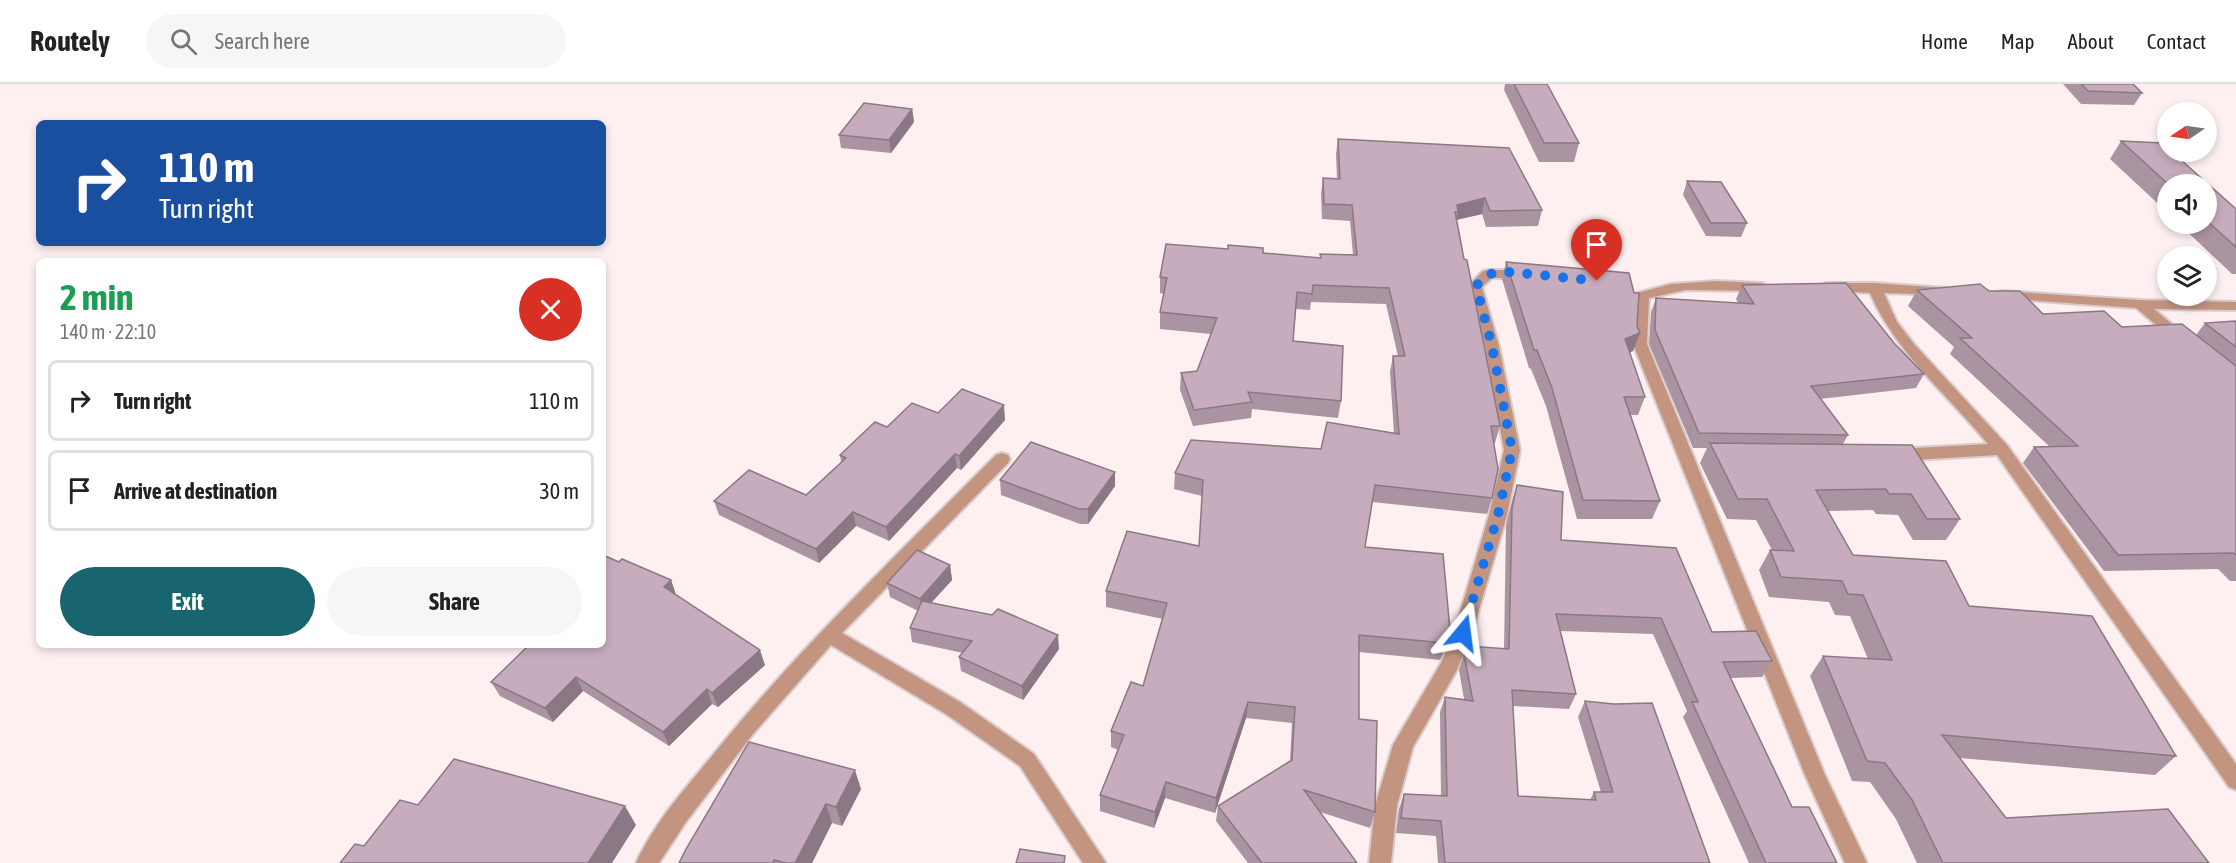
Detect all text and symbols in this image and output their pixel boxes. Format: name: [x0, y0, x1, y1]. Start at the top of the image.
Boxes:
search box: [146, 14, 566, 68]
text: Routely: [30, 25, 110, 57]
icon: search: [167, 25, 200, 58]
text: Search here: [215, 28, 310, 54]
text: Home: [1921, 29, 1968, 53]
text: Map: [2001, 29, 2035, 53]
text: About: [2068, 29, 2114, 53]
text: Contact: [2147, 29, 2206, 53]
north arrow: [2157, 102, 2217, 162]
map controls: [2157, 102, 2217, 306]
text: 110 m: [159, 143, 254, 191]
icon: right: [60, 144, 138, 222]
button: sound: [2157, 174, 2217, 234]
text: Turn right: [159, 193, 254, 224]
pin: [1571, 219, 1622, 281]
icon: arrive: [1580, 228, 1613, 261]
button: layers: [2157, 246, 2217, 306]
text: 2 min: [60, 276, 134, 318]
button: close: [519, 278, 582, 341]
text: 140 m · 22:10: [60, 320, 156, 343]
icon: right: [63, 384, 96, 417]
text: Turn right: [114, 388, 191, 414]
text: 110 m: [529, 388, 579, 414]
icon: arrive: [63, 474, 96, 507]
text: Arrive at destination: [114, 478, 277, 504]
text: 30 m: [539, 478, 579, 504]
button: Exit: [60, 567, 315, 636]
button: Share: [327, 567, 582, 636]
position arrow: [1431, 601, 1495, 665]

